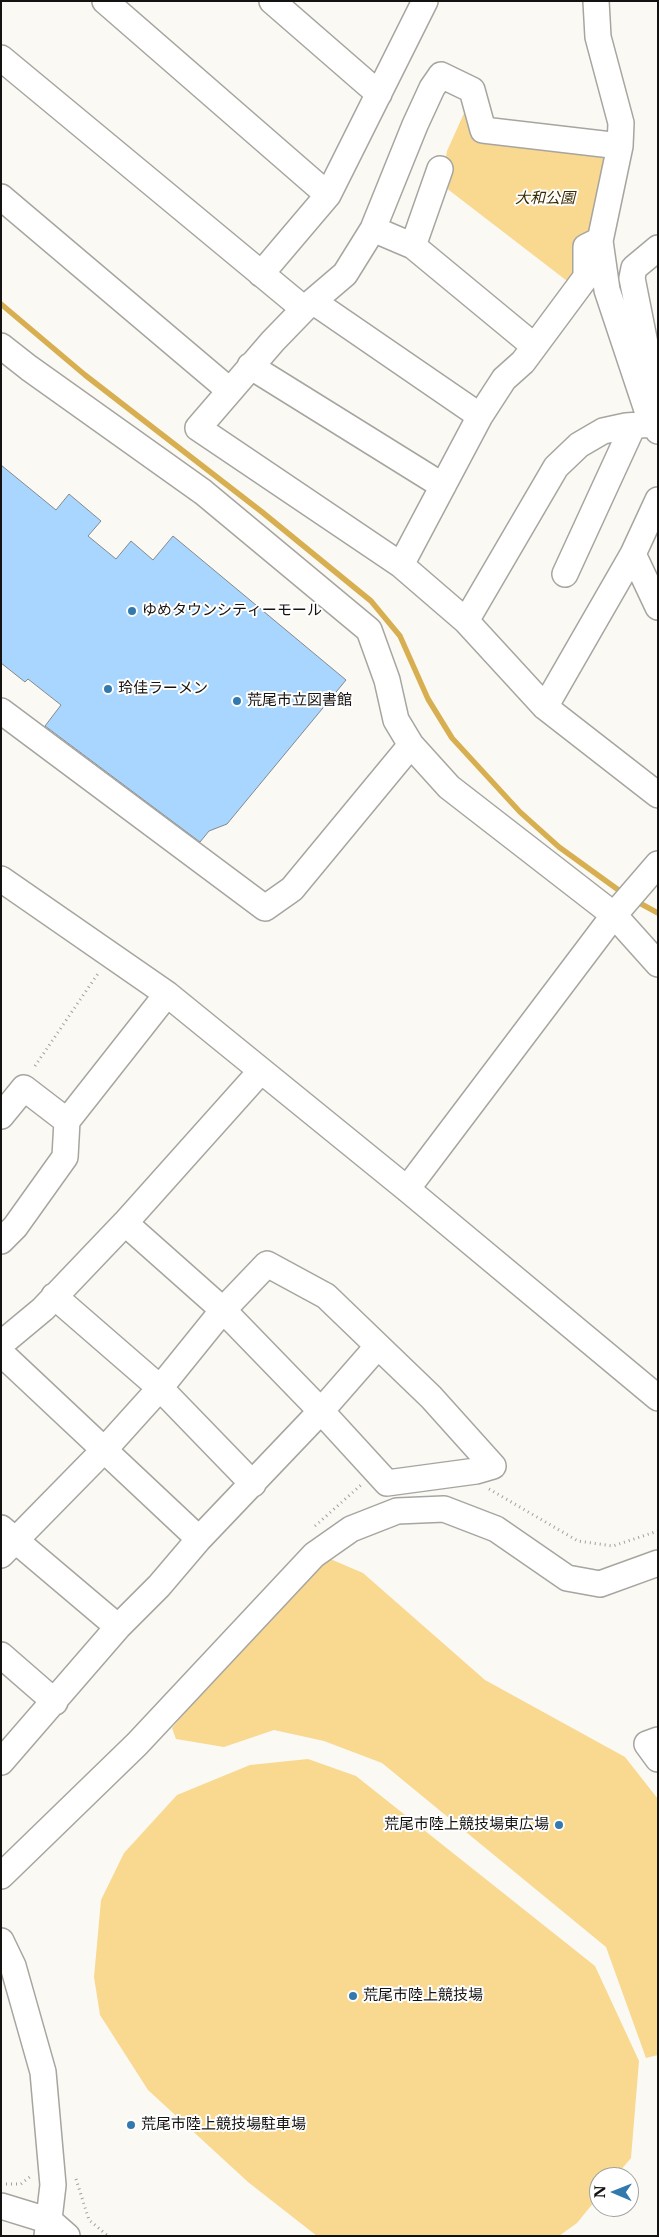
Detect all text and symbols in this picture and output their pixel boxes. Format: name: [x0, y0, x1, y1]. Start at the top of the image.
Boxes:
park label: 大和公園: [515, 190, 575, 208]
place label: ゆめタウンシティーモール: [142, 602, 322, 620]
marker: ゆめタウンシティーモール: [126, 605, 138, 617]
place label: 玲佳ラーメン: [118, 680, 208, 698]
marker: 玲佳ラーメン: [102, 683, 114, 695]
place label: 荒尾市立図書館: [247, 692, 352, 710]
marker: 荒尾市立図書館: [231, 695, 243, 707]
place label: 荒尾市陸上競技場東広場: [384, 1816, 549, 1834]
marker: 荒尾市陸上競技場東広場: [553, 1819, 565, 1831]
place label: 荒尾市陸上競技場: [363, 1987, 483, 2005]
marker: 荒尾市陸上競技場: [347, 1990, 359, 2002]
place label: 荒尾市陸上競技場駐車場: [141, 2116, 306, 2134]
marker: 荒尾市陸上競技場駐車場: [125, 2119, 137, 2131]
north arrow: [589, 2167, 639, 2217]
text: N: [591, 2185, 609, 2199]

